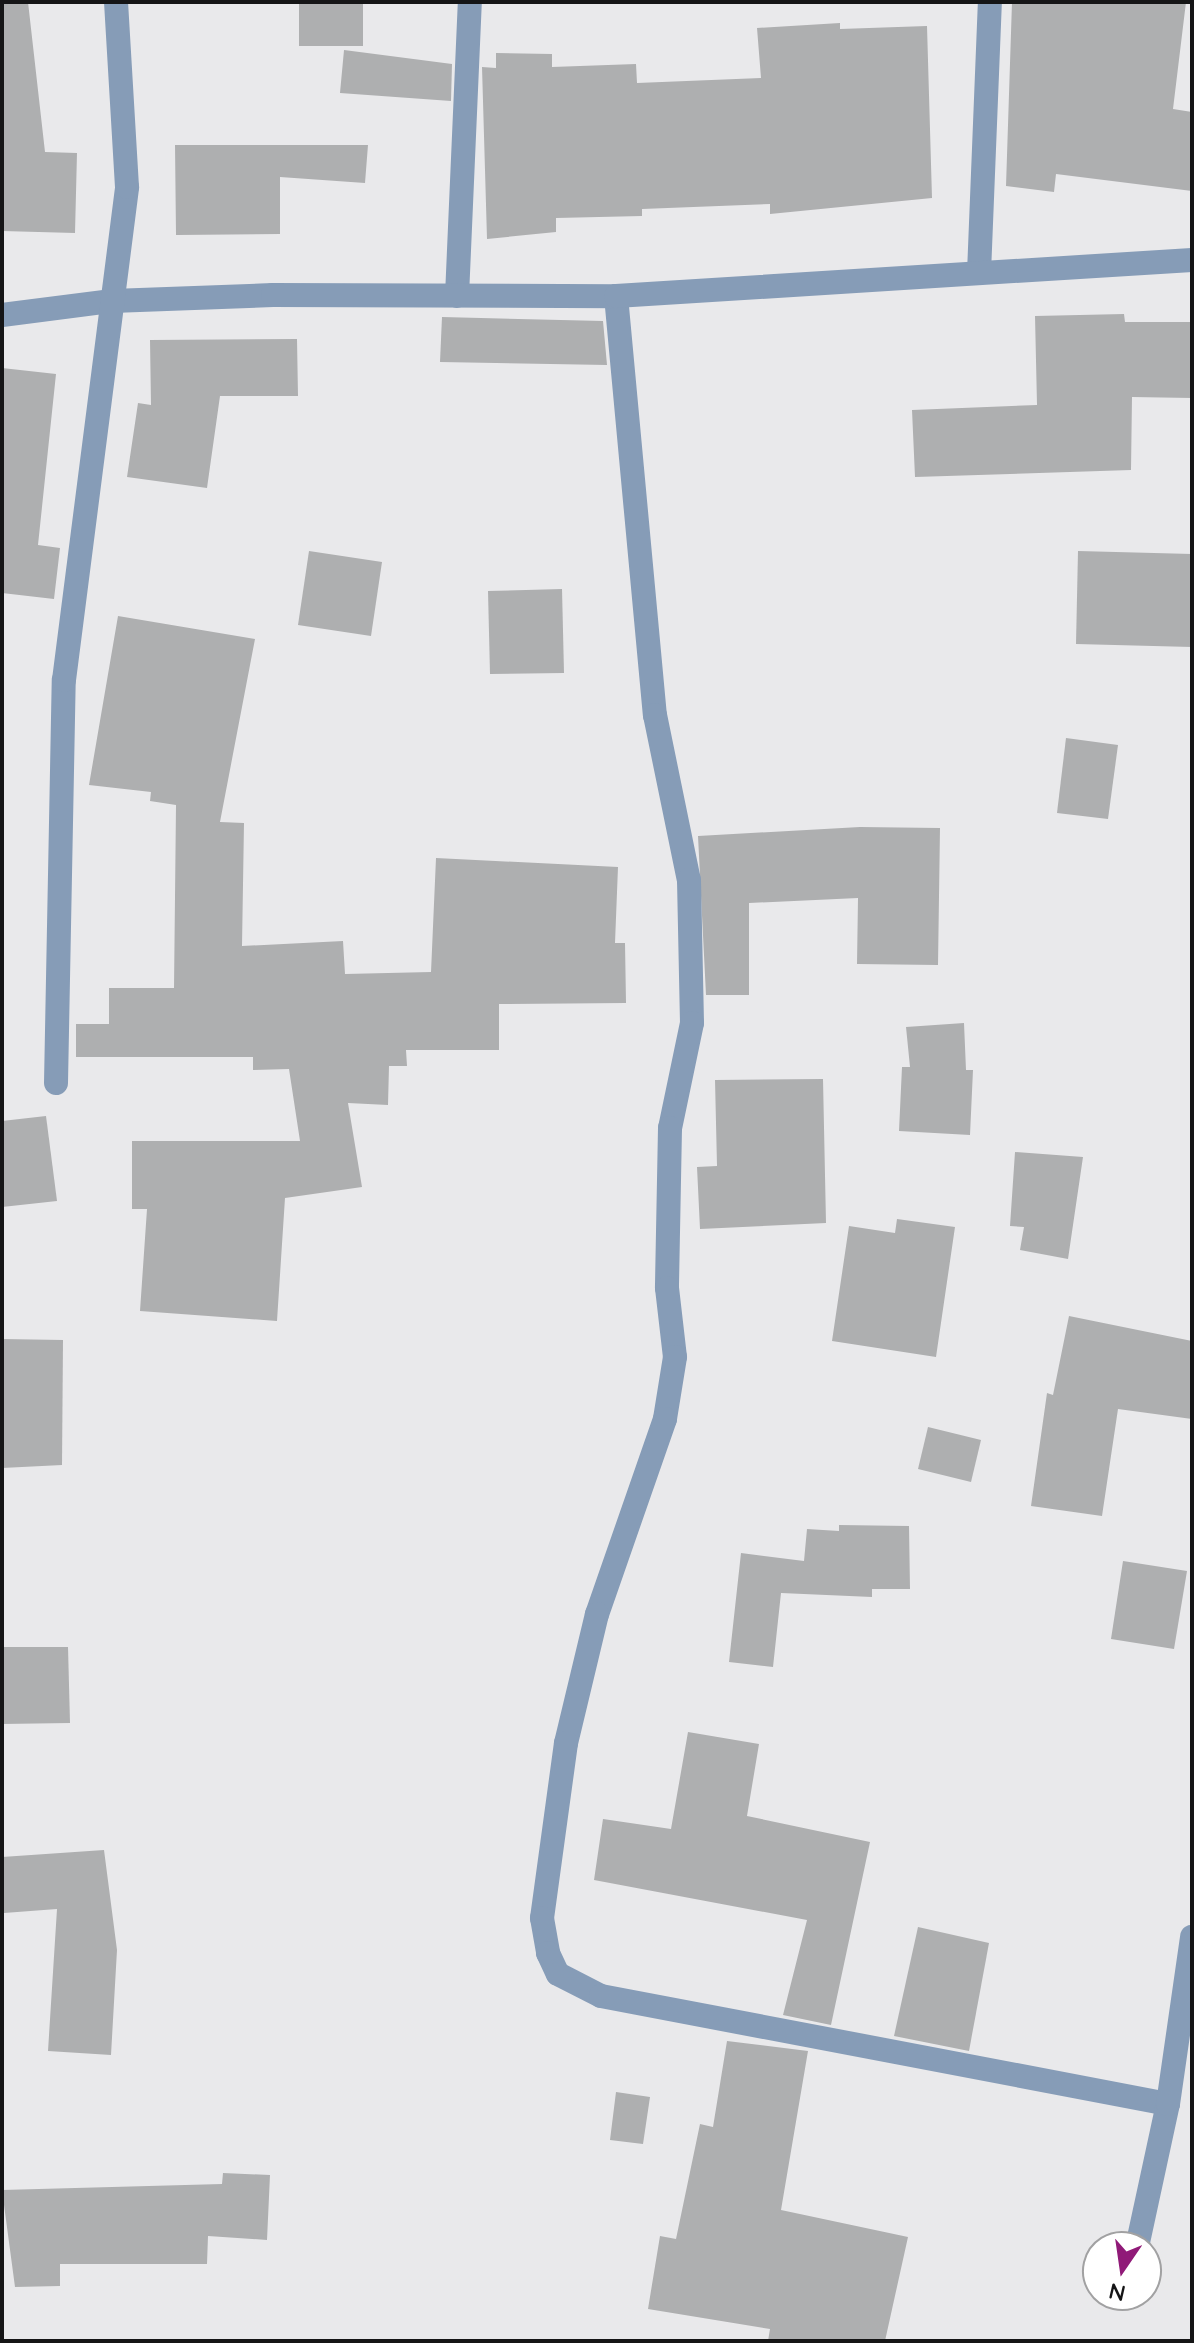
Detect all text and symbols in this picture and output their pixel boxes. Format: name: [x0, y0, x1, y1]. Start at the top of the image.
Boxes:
north arrow: [1082, 2231, 1162, 2311]
text: N: [1106, 2277, 1128, 2308]

